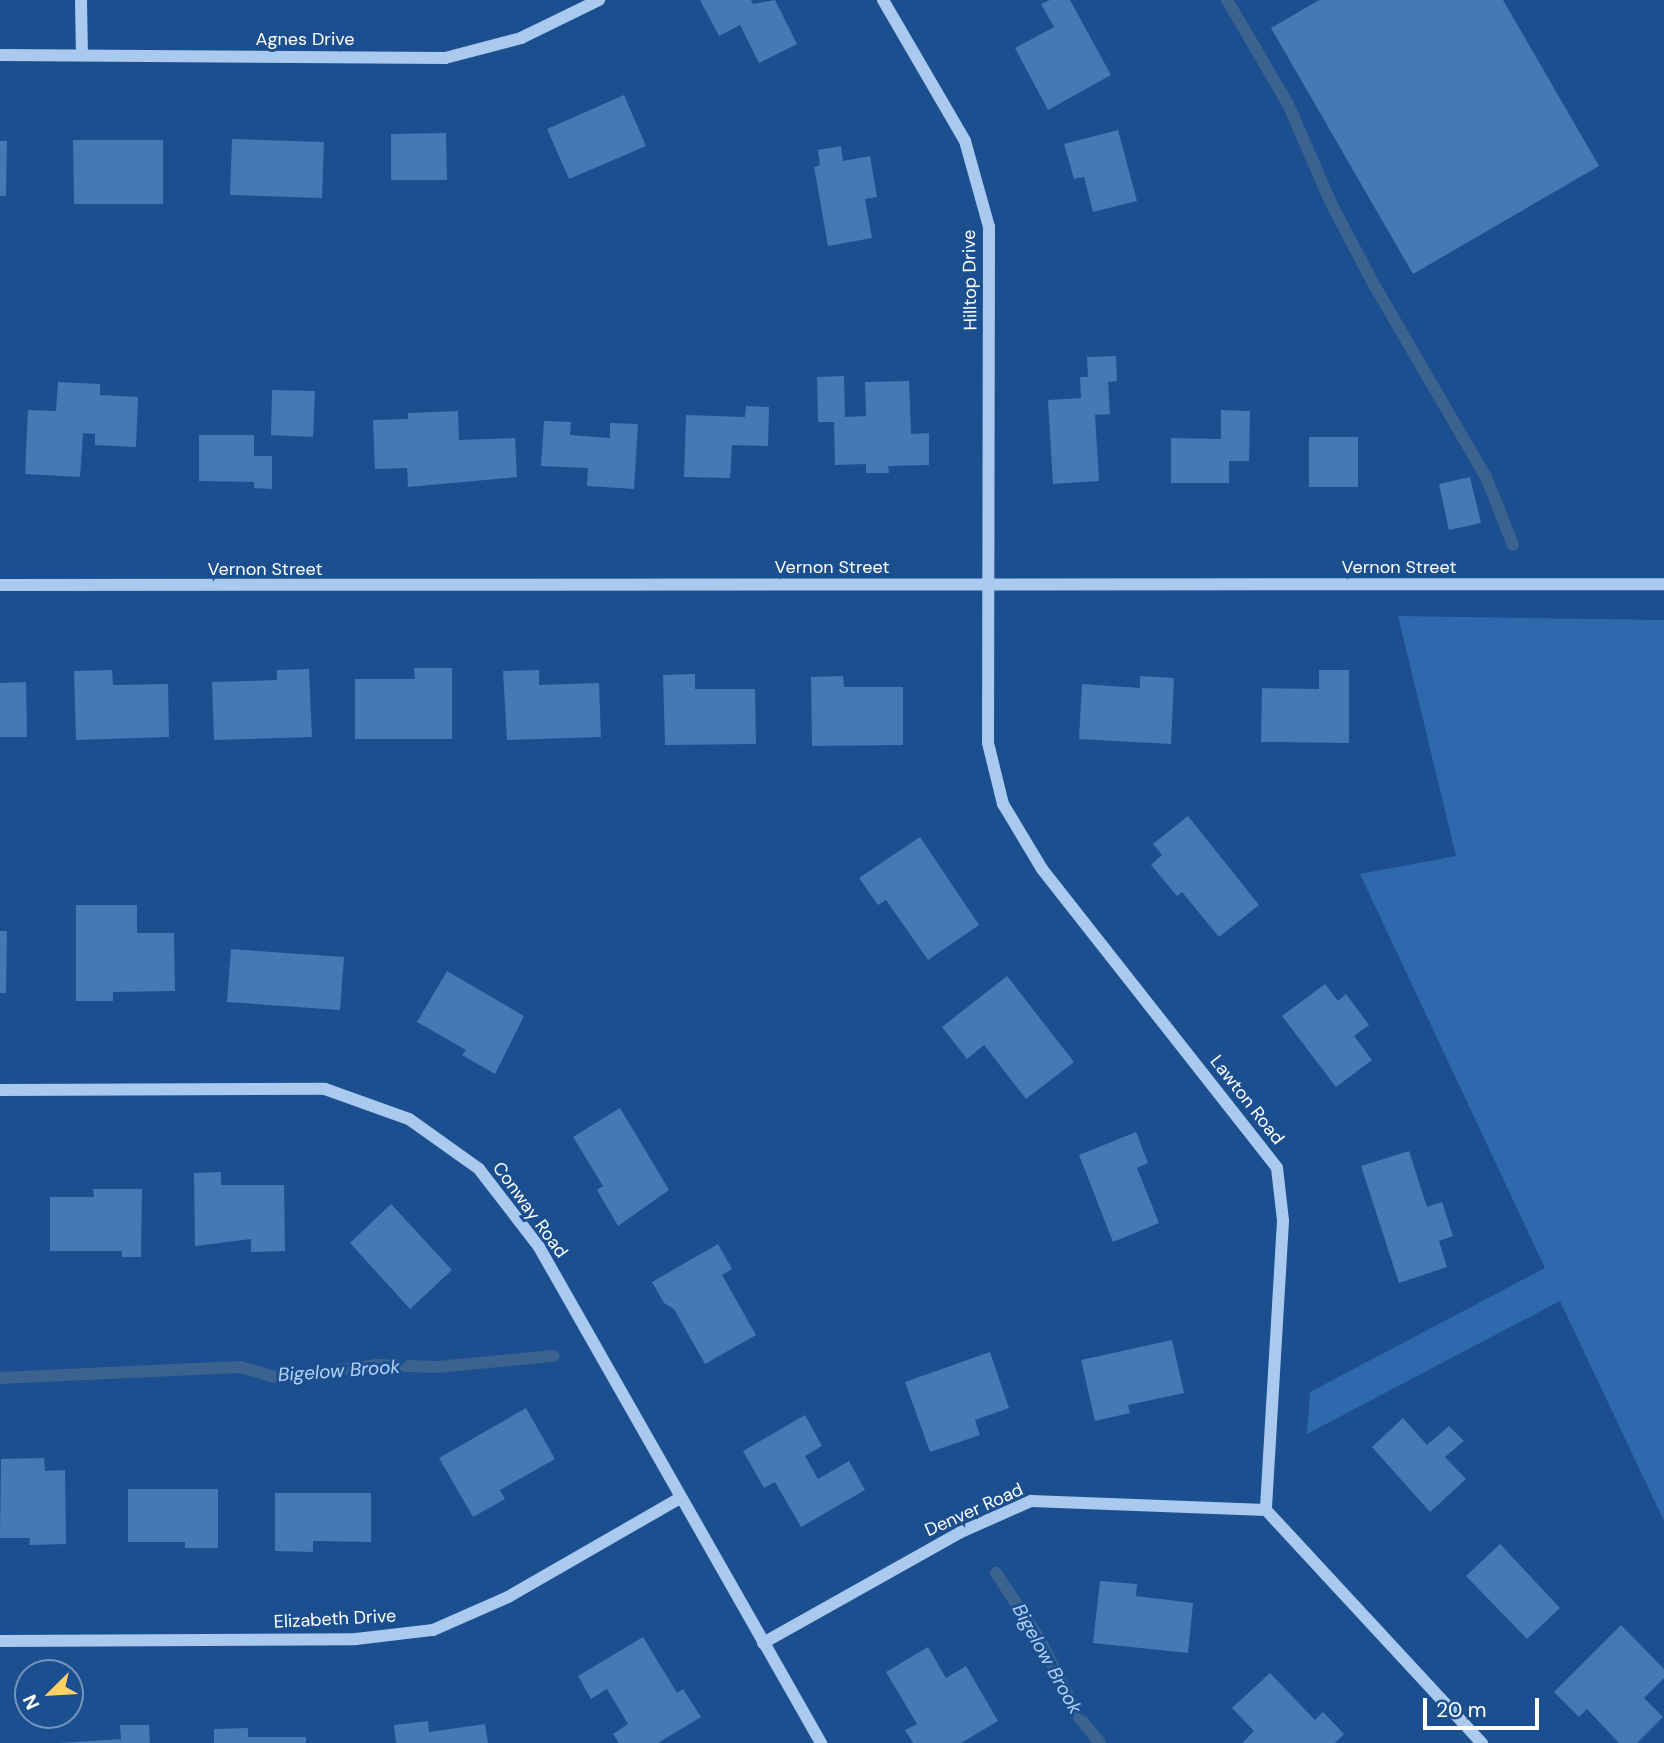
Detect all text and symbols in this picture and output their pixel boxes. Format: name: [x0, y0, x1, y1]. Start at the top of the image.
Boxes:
street label: Agnes Drive: [256, 28, 354, 50]
street label: Hilltop Drive: [958, 229, 982, 331]
street label: Vernon Street: [775, 556, 889, 578]
street label: Vernon Street: [1342, 556, 1456, 578]
street label: Vernon Street: [208, 558, 322, 580]
street label: Lawton Road: [1205, 1051, 1289, 1149]
street label: Conway Road: [488, 1158, 572, 1262]
water label: Bigelow Brook: [277, 1355, 401, 1387]
street label: Denver Road: [921, 1479, 1027, 1541]
water label: Bigelow Brook: [1007, 1600, 1087, 1718]
street label: Elizabeth Drive: [273, 1605, 397, 1633]
north arrow: [14, 1659, 84, 1729]
scale bar: [1426, 1684, 1542, 1728]
text: N: [17, 1691, 45, 1713]
text: 20 m: [1436, 1696, 1487, 1724]

